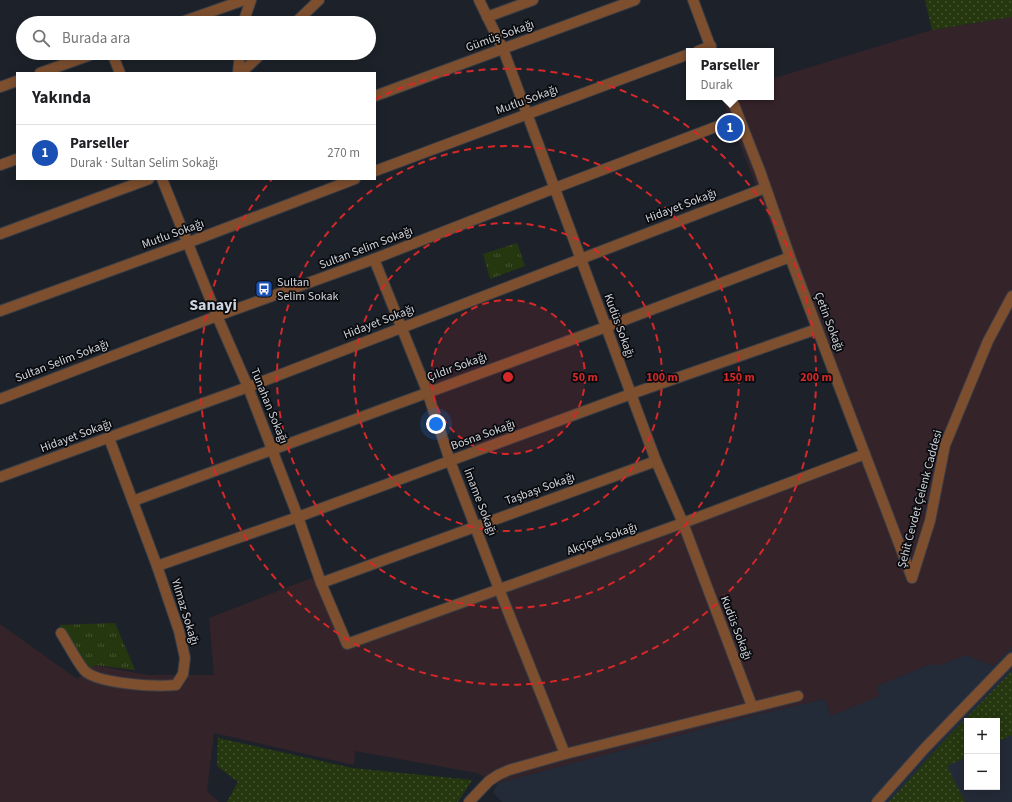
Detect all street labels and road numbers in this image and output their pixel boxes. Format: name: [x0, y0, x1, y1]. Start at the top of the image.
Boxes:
street label: Gümüş Sokağı: [463, 16, 537, 56]
street label: Mutlu Sokağı: [494, 81, 560, 119]
street label: Hidayet Sokağı: [643, 185, 719, 227]
street label: Mutlu Sokağı: [140, 215, 206, 253]
street label: Sultan Selim Sokağı: [317, 222, 415, 274]
street label: Çetin Sokağı: [810, 290, 848, 354]
street label: Kudüs Sokağı: [599, 291, 639, 361]
street label: Hidayet Sokağı: [341, 301, 417, 343]
street label: Sultan Selim Sokağı: [13, 335, 111, 387]
street label: Çıldır Sokağı: [425, 348, 489, 386]
street label: Tunahan Sokağı: [246, 366, 292, 446]
street label: Hidayet Sokağı: [38, 415, 114, 457]
street label: Bosna Sokağı: [448, 415, 518, 455]
street label: Şehit Cevdet Çelenk Caddesi: [893, 428, 947, 570]
street label: İmame Sokağı: [459, 466, 501, 538]
street label: Taşbaşı Sokağı: [503, 468, 577, 510]
street label: Akçiçek Sokağı: [564, 518, 640, 560]
street label: Yılmaz Sokağı: [167, 576, 203, 647]
street label: Kudüs Sokağı: [716, 593, 756, 663]

